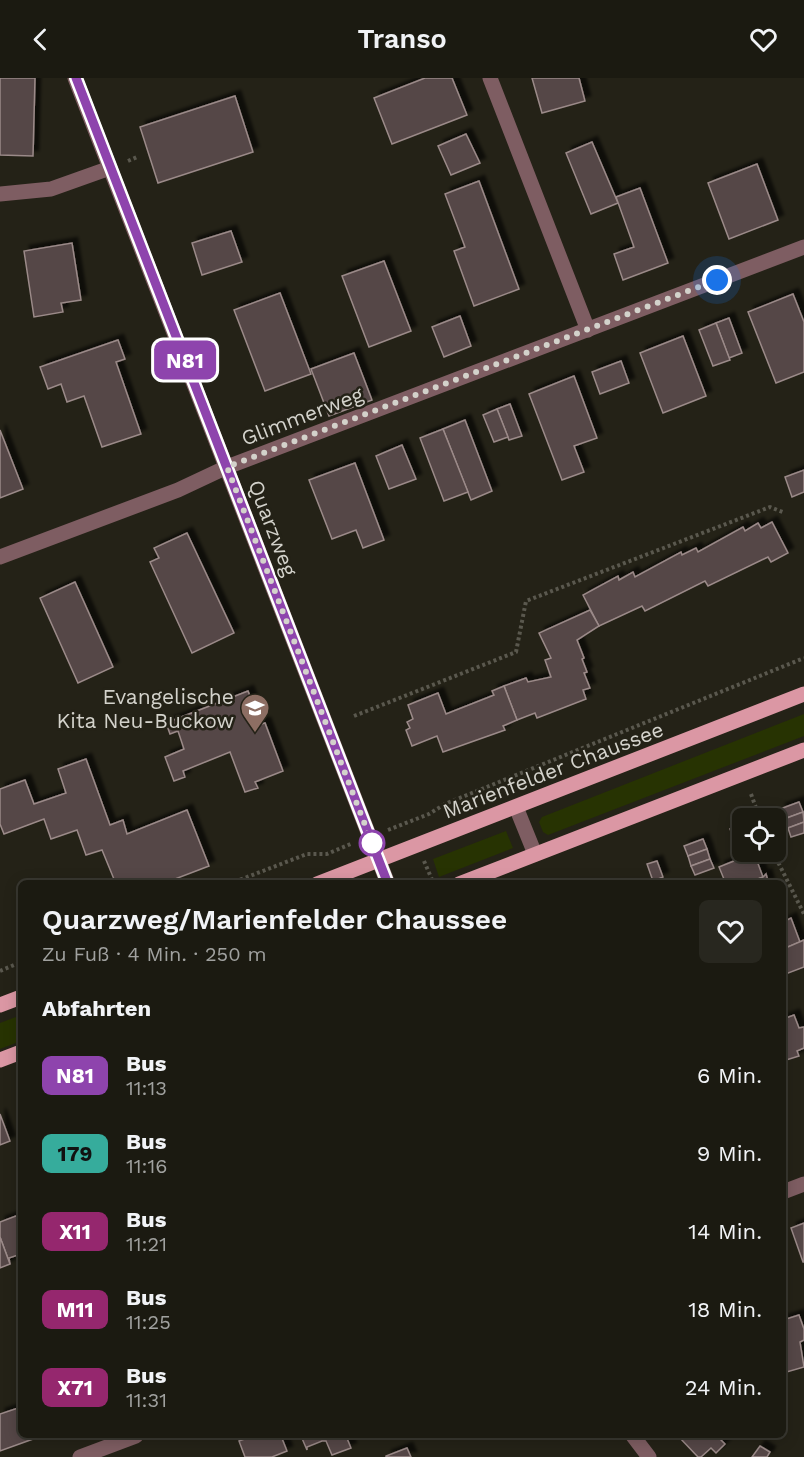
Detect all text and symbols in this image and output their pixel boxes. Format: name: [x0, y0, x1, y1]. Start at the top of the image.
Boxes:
icon: back: [24, 23, 57, 56]
text: Transo: [357, 23, 447, 55]
icon: heart: [747, 23, 780, 56]
your location: [702, 265, 732, 295]
line badge: N81: [150, 340, 219, 380]
text: N81: [166, 348, 204, 373]
street label: Glimmerweg: [238, 381, 367, 451]
street label: Quarzweg: [243, 476, 303, 580]
place label: Evangelische Kita Neu-Buckow: [56, 684, 234, 733]
school or university icon: Evangelische Kita Neu-Buckow: [239, 692, 271, 734]
street label: Marienfelder Chaussee: [439, 716, 667, 824]
map controls: [732, 808, 786, 862]
button: locate: [732, 808, 786, 862]
unlabelled marker: [359, 830, 385, 856]
button: heart: [699, 900, 762, 963]
text: Quarzweg/Marienfelder Chaussee: [42, 903, 507, 936]
text: Zu Fuß · 4 Min. · 250 m: [42, 942, 267, 966]
text: Abfahrten: [42, 996, 151, 1021]
text: Bus: [126, 1051, 166, 1076]
text: N81: [56, 1063, 94, 1088]
text: 6 Min.: [697, 1063, 762, 1088]
text: 11:13: [126, 1076, 167, 1100]
text: Bus: [126, 1129, 166, 1154]
text: 179: [58, 1141, 92, 1166]
text: 9 Min.: [697, 1141, 762, 1166]
text: 11:16: [126, 1154, 167, 1178]
text: Bus: [126, 1207, 166, 1232]
text: X11: [59, 1219, 91, 1244]
text: 14 Min.: [688, 1219, 762, 1244]
text: 11:21: [126, 1232, 167, 1256]
text: Bus: [126, 1285, 166, 1310]
text: M11: [56, 1297, 94, 1322]
text: 18 Min.: [688, 1297, 762, 1322]
text: 11:25: [126, 1310, 171, 1334]
text: Bus: [126, 1363, 166, 1388]
text: X71: [57, 1375, 93, 1400]
text: 24 Min.: [685, 1375, 762, 1400]
text: 11:31: [126, 1388, 167, 1412]

